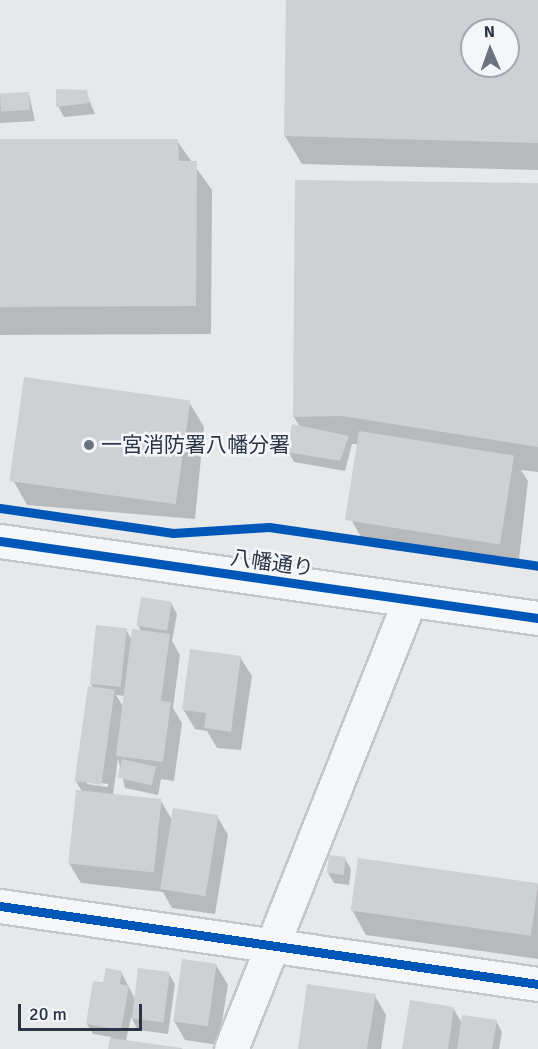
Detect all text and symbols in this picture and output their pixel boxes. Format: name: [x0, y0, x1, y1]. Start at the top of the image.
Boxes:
north arrow: [460, 18, 520, 78]
text: N: [484, 22, 495, 42]
place label: 一宮消防署八幡分署: [101, 432, 290, 458]
marker: 一宮消防署八幡分署: [82, 438, 96, 452]
street label: 八幡通り: [229, 545, 315, 581]
scale bar: [21, 992, 146, 1030]
text: 20 m: [29, 1003, 67, 1025]

